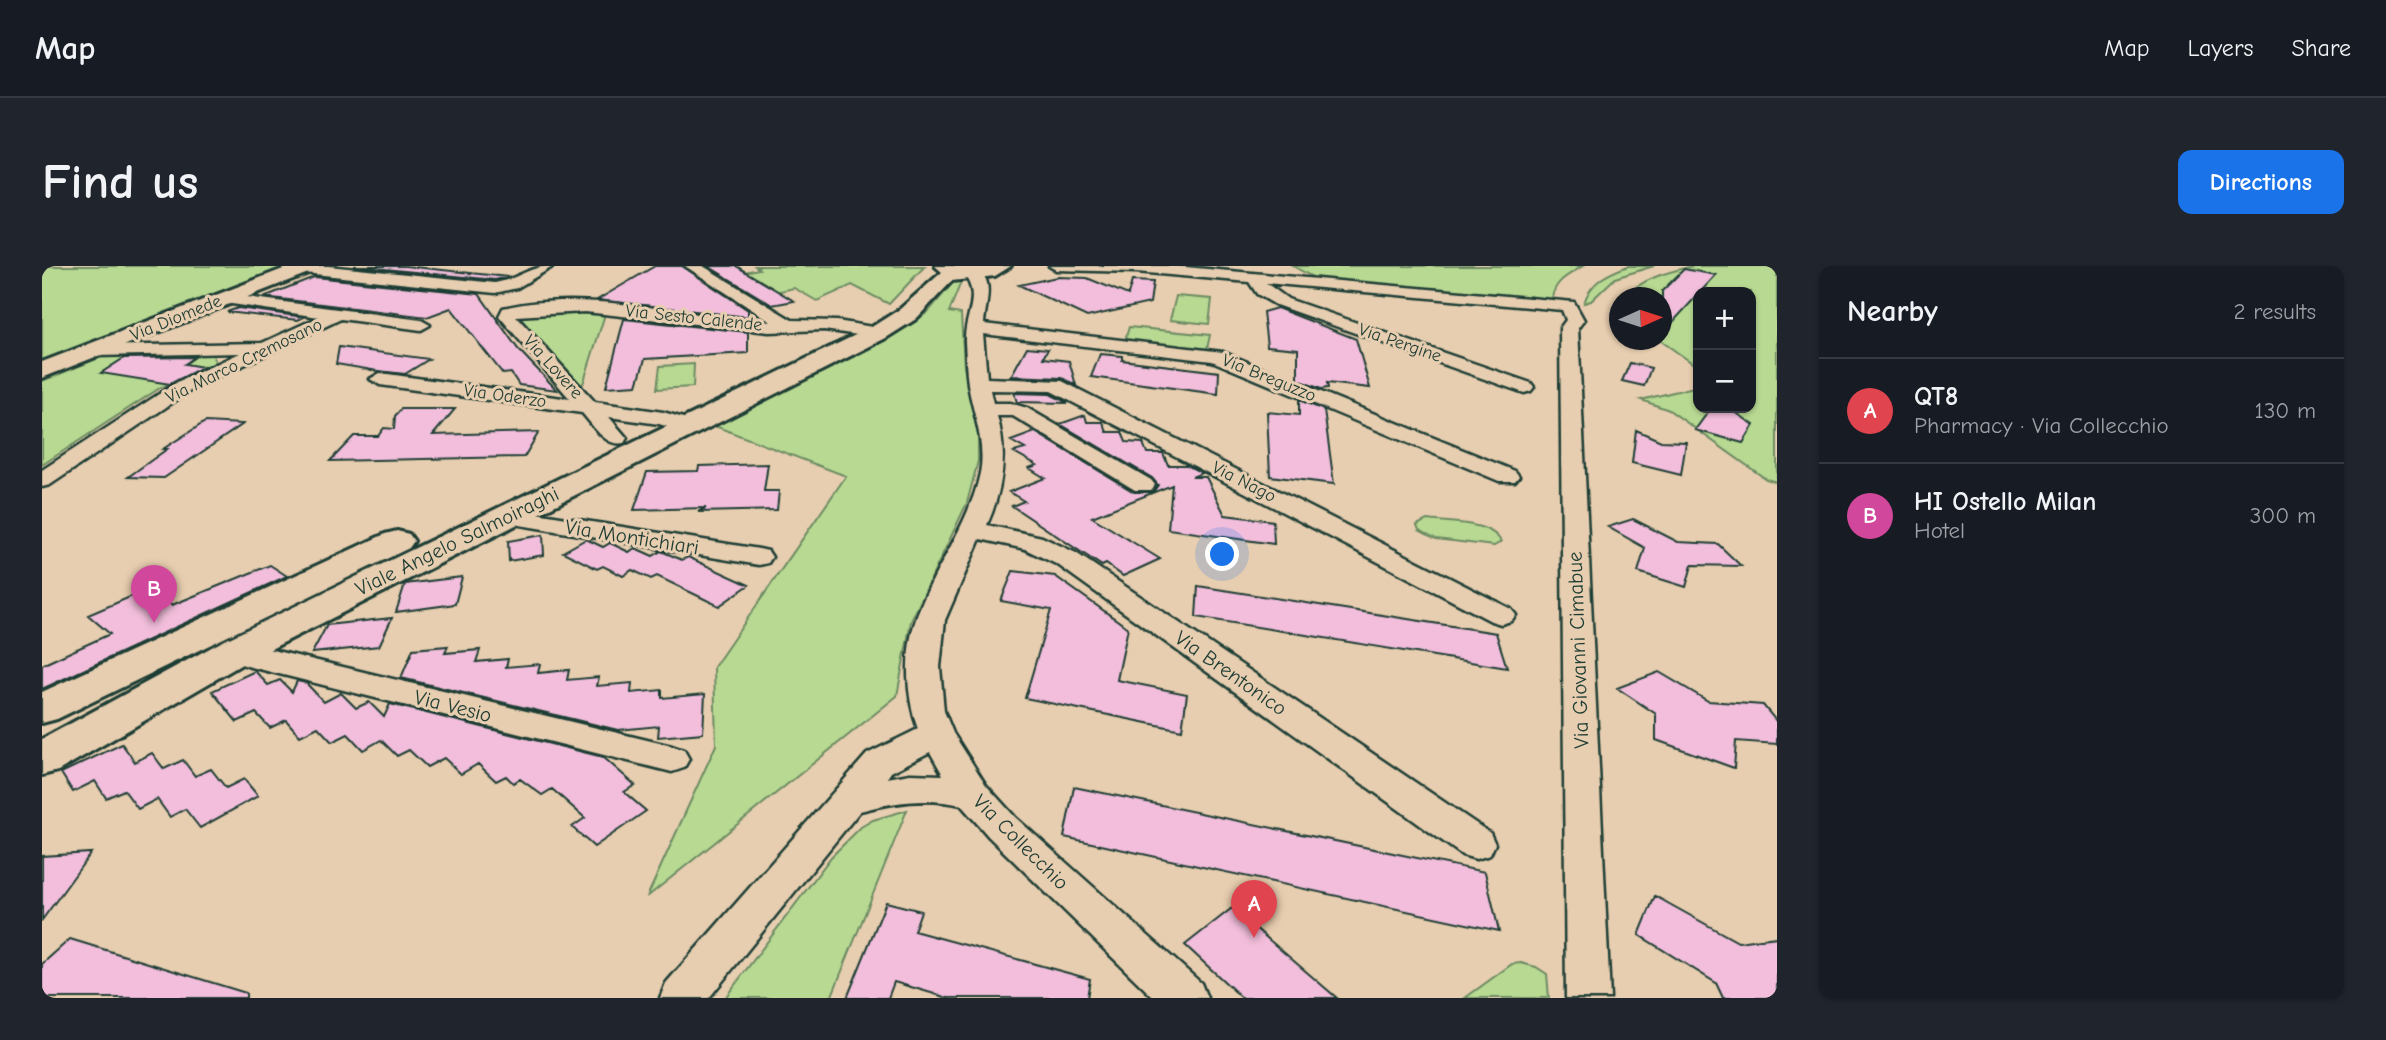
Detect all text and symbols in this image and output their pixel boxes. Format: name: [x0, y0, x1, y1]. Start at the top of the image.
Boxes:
text: Map: [35, 29, 96, 67]
text: Map: [2104, 34, 2150, 62]
text: Layers: [2188, 34, 2253, 62]
text: Share: [2291, 34, 2351, 62]
button: Directions: [2178, 150, 2344, 214]
text: Find us: [42, 154, 198, 210]
north arrow: [1609, 287, 1672, 350]
map controls: [1693, 287, 1756, 413]
button: +: [1693, 287, 1756, 350]
street label: Via Diomede: [127, 290, 225, 346]
text: Nearby: [1847, 294, 1938, 329]
text: 2 results: [2234, 298, 2316, 325]
street label: Via Sesto Calende: [625, 300, 763, 336]
street label: Via Marco Cremosano: [162, 314, 326, 408]
street label: Via Pergine: [1356, 319, 1444, 367]
street label: Via Lovere: [519, 331, 587, 403]
street label: Via Breguzzo: [1219, 350, 1319, 406]
button: −: [1693, 350, 1756, 413]
street label: Via Oderzo: [462, 380, 548, 412]
text: QT8: [1914, 382, 1958, 412]
text: A: [1864, 397, 1876, 424]
text: 130 m: [2255, 397, 2316, 424]
text: Pharmacy · Via Collecchio: [1914, 412, 2169, 439]
street label: Via Nago: [1208, 457, 1280, 507]
street label: Viale Angelo Salmoiraghi: [351, 481, 563, 601]
text: HI Ostello Milan: [1914, 487, 2096, 517]
text: B: [1863, 502, 1877, 529]
text: 300 m: [2250, 502, 2316, 529]
street label: Via Montichiari: [563, 515, 701, 559]
text: Hotel: [1914, 517, 1965, 544]
your location: [1205, 537, 1239, 571]
street label: Via Giovanni Cimabue: [1563, 551, 1593, 749]
pin: B: [131, 565, 177, 623]
street label: Via Brentonico: [1170, 626, 1292, 720]
street label: Via Vesio: [412, 685, 494, 727]
street label: Via Collecchio: [968, 789, 1074, 895]
pin: A: [1231, 880, 1277, 938]

